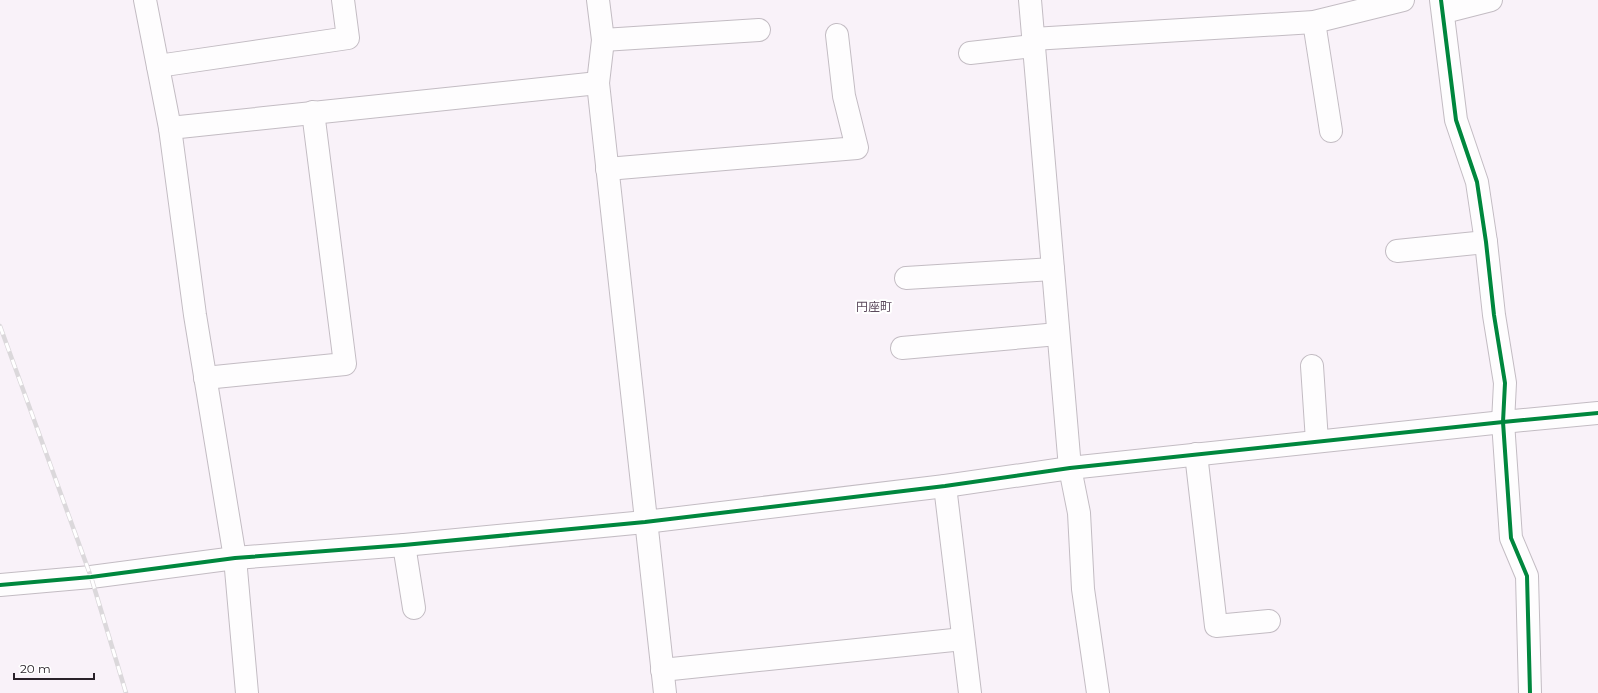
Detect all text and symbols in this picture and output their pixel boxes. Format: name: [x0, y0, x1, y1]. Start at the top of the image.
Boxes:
district label: 円座町: [856, 299, 892, 314]
scale bar: [14, 655, 94, 681]
text: 20 m: [20, 661, 51, 676]

